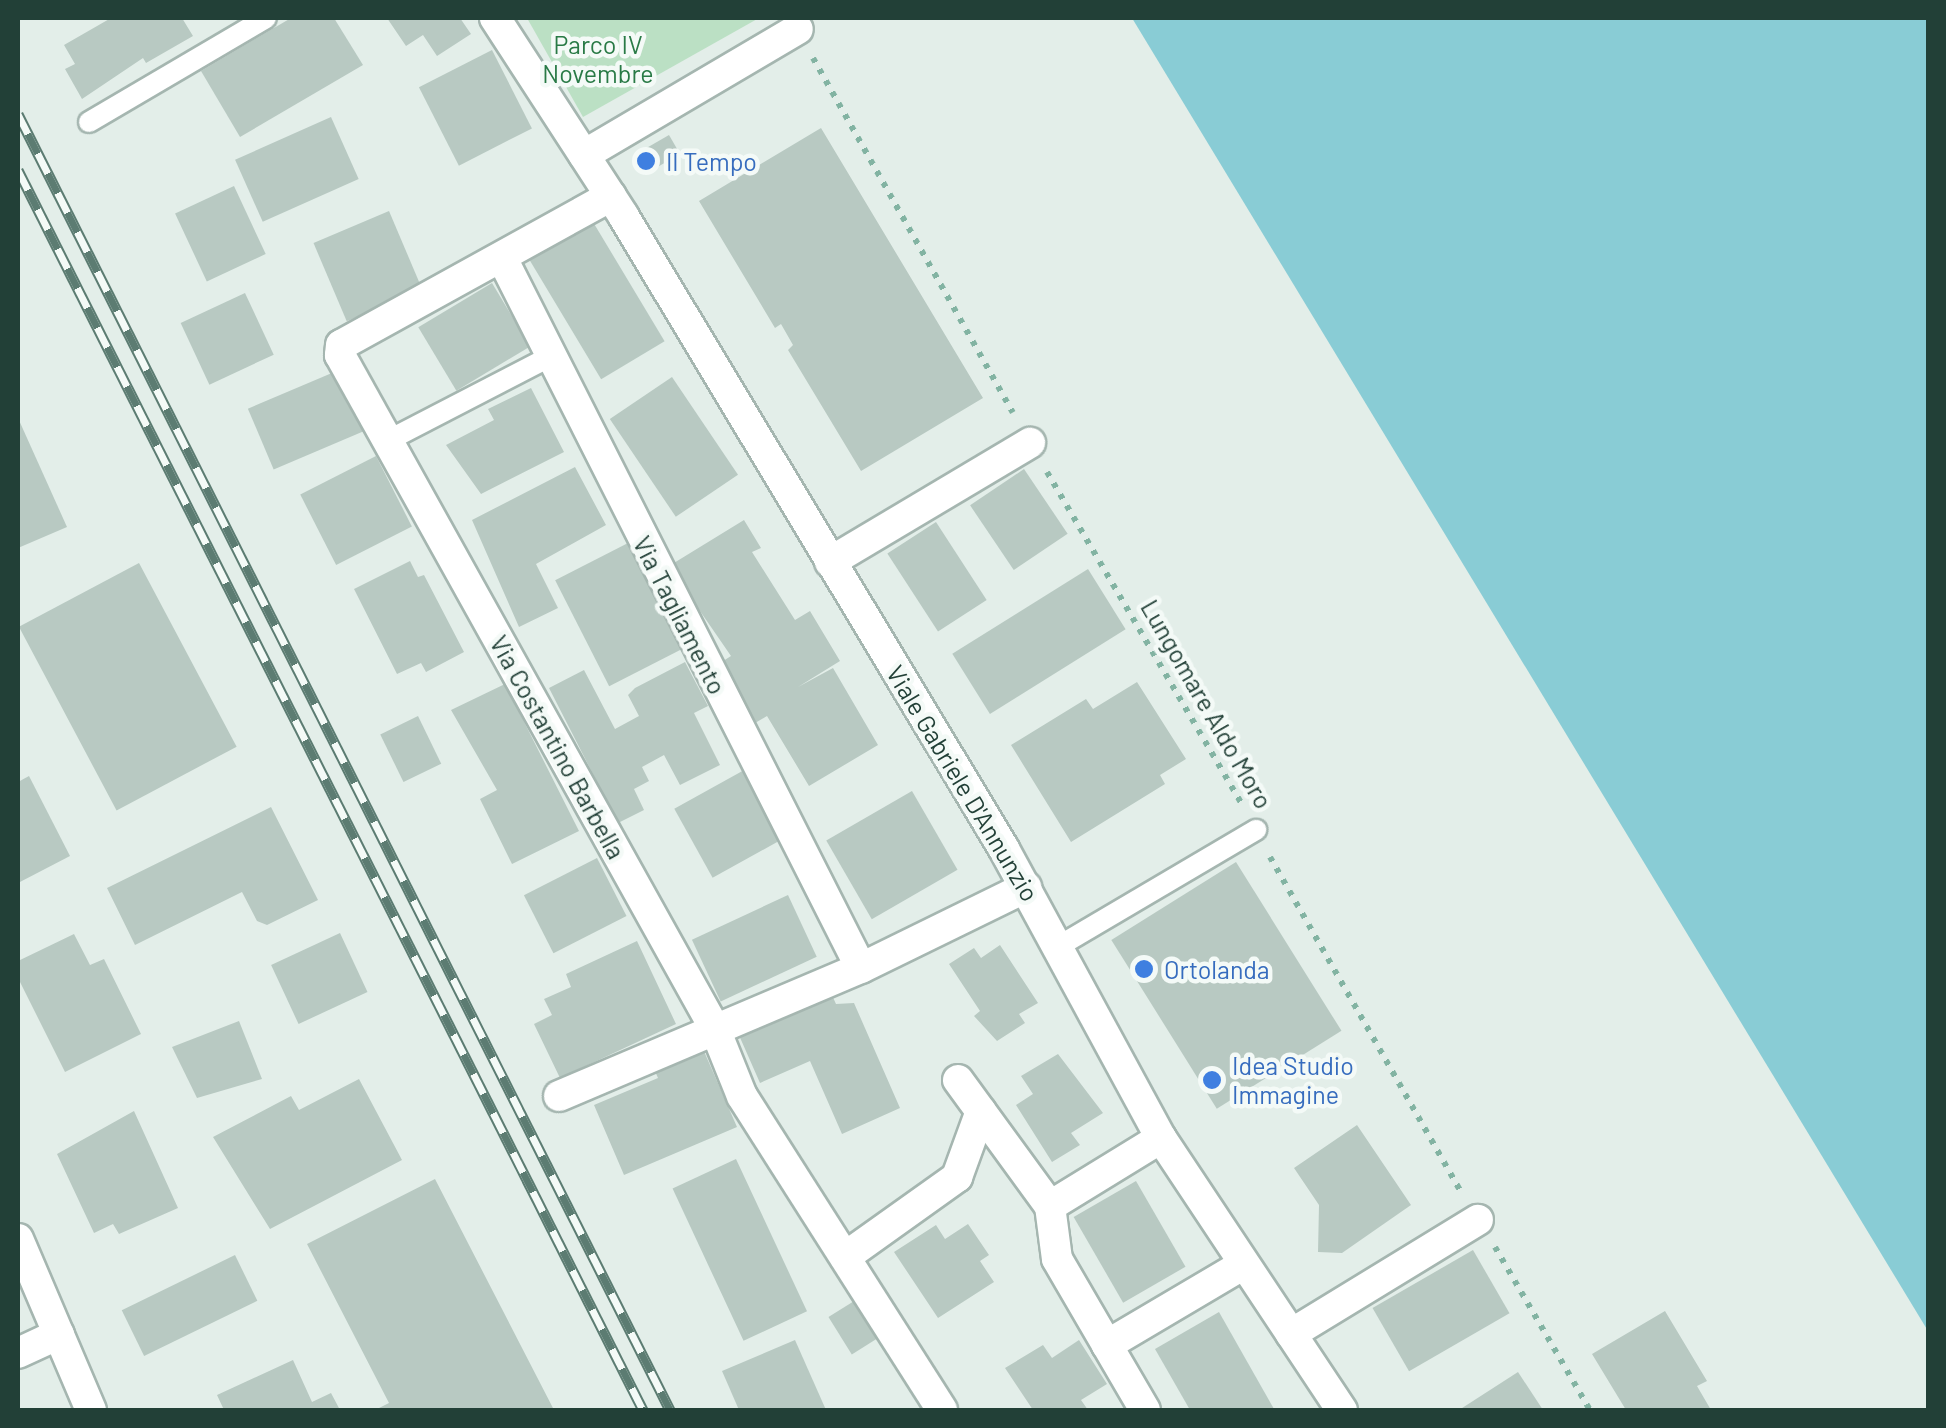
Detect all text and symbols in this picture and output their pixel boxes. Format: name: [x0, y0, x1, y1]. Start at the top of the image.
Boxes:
park label: Parco IV Novembre: [542, 30, 654, 89]
place label: Il Tempo: [666, 146, 757, 176]
marker: Il Tempo: [635, 150, 657, 172]
street label: Via Tagliamento: [627, 531, 733, 699]
street label: Lungomare Aldo Moro: [1135, 594, 1279, 814]
street label: Via Costantino Barbella: [484, 630, 632, 864]
street label: Viale Gabriele D'Annunzio: [881, 660, 1045, 906]
place label: Ortolanda: [1164, 954, 1270, 984]
marker: Ortolanda: [1133, 958, 1155, 980]
place label: Idea Studio Immagine: [1232, 1051, 1354, 1110]
marker: Idea Studio Immagine: [1201, 1069, 1223, 1091]

